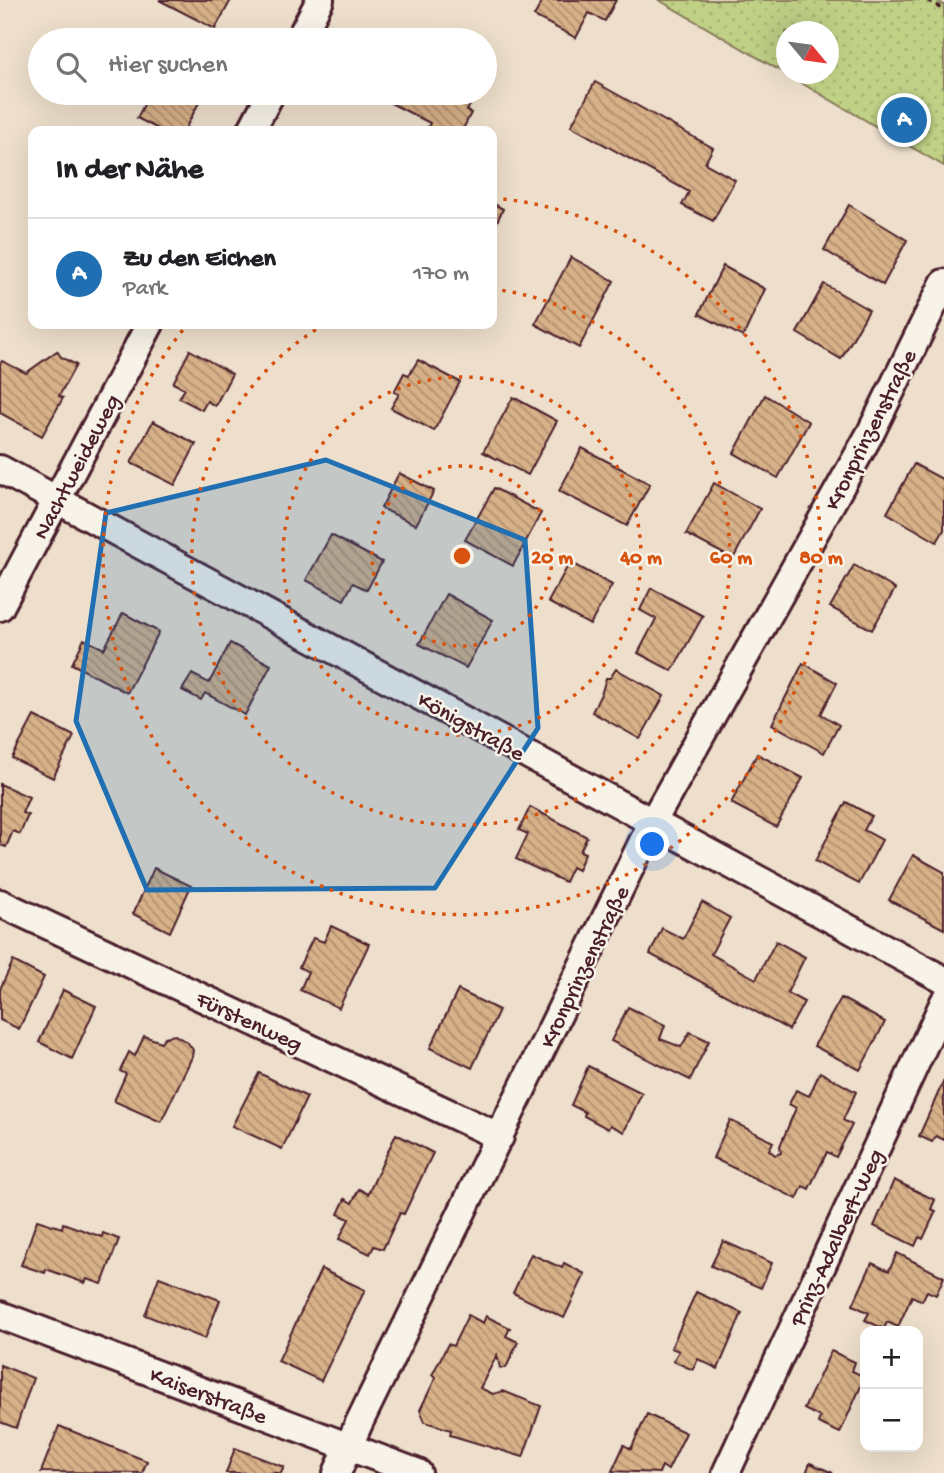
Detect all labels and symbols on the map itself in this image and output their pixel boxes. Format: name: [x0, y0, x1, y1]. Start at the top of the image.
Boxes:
north arrow: [776, 21, 839, 84]
pin: A: [881, 94, 927, 146]
street label: Kronprinzenstraße: [820, 345, 925, 515]
street label: Nachtweideweg: [29, 391, 128, 545]
centre of rings: [450, 544, 474, 568]
text: 20 m: [531, 547, 573, 572]
text: 40 m: [619, 547, 662, 572]
text: 60 m: [710, 547, 752, 572]
text: 80 m: [799, 547, 843, 572]
street label: Königstraße: [412, 688, 530, 769]
your location: [635, 827, 669, 861]
street label: Kronprinzenstraße: [535, 881, 637, 1053]
street label: Fürstenweg: [190, 986, 306, 1060]
street label: Prinz-Adalbert-Weg: [785, 1146, 891, 1332]
street label: Kaiserstraße: [145, 1363, 271, 1432]

